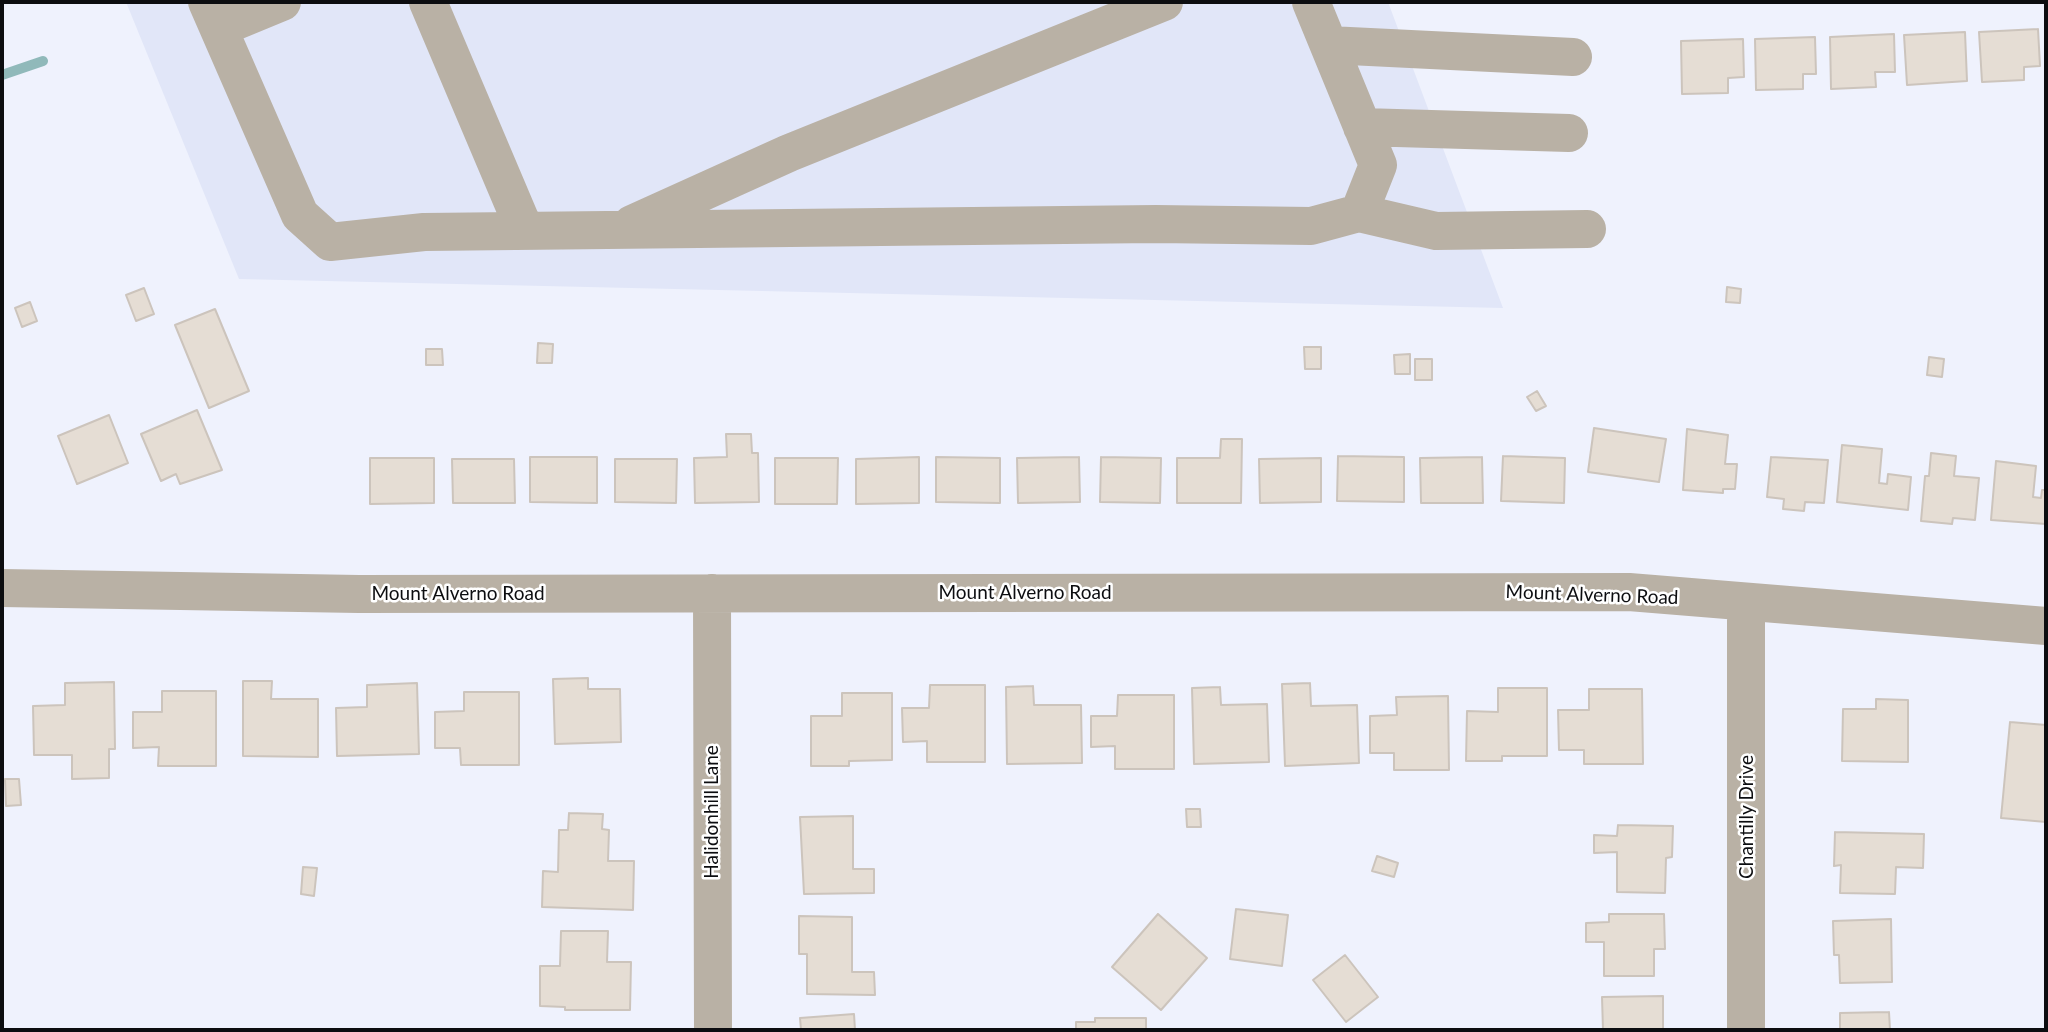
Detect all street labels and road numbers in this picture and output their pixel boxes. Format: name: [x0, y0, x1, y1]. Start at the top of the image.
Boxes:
street label: Mount Alverno Road: [1505, 581, 1679, 609]
street label: Mount Alverno Road: [938, 582, 1112, 604]
street label: Mount Alverno Road: [371, 583, 545, 605]
street label: Halidonhill Lane: [701, 745, 723, 879]
street label: Chantilly Drive: [1736, 755, 1758, 879]

